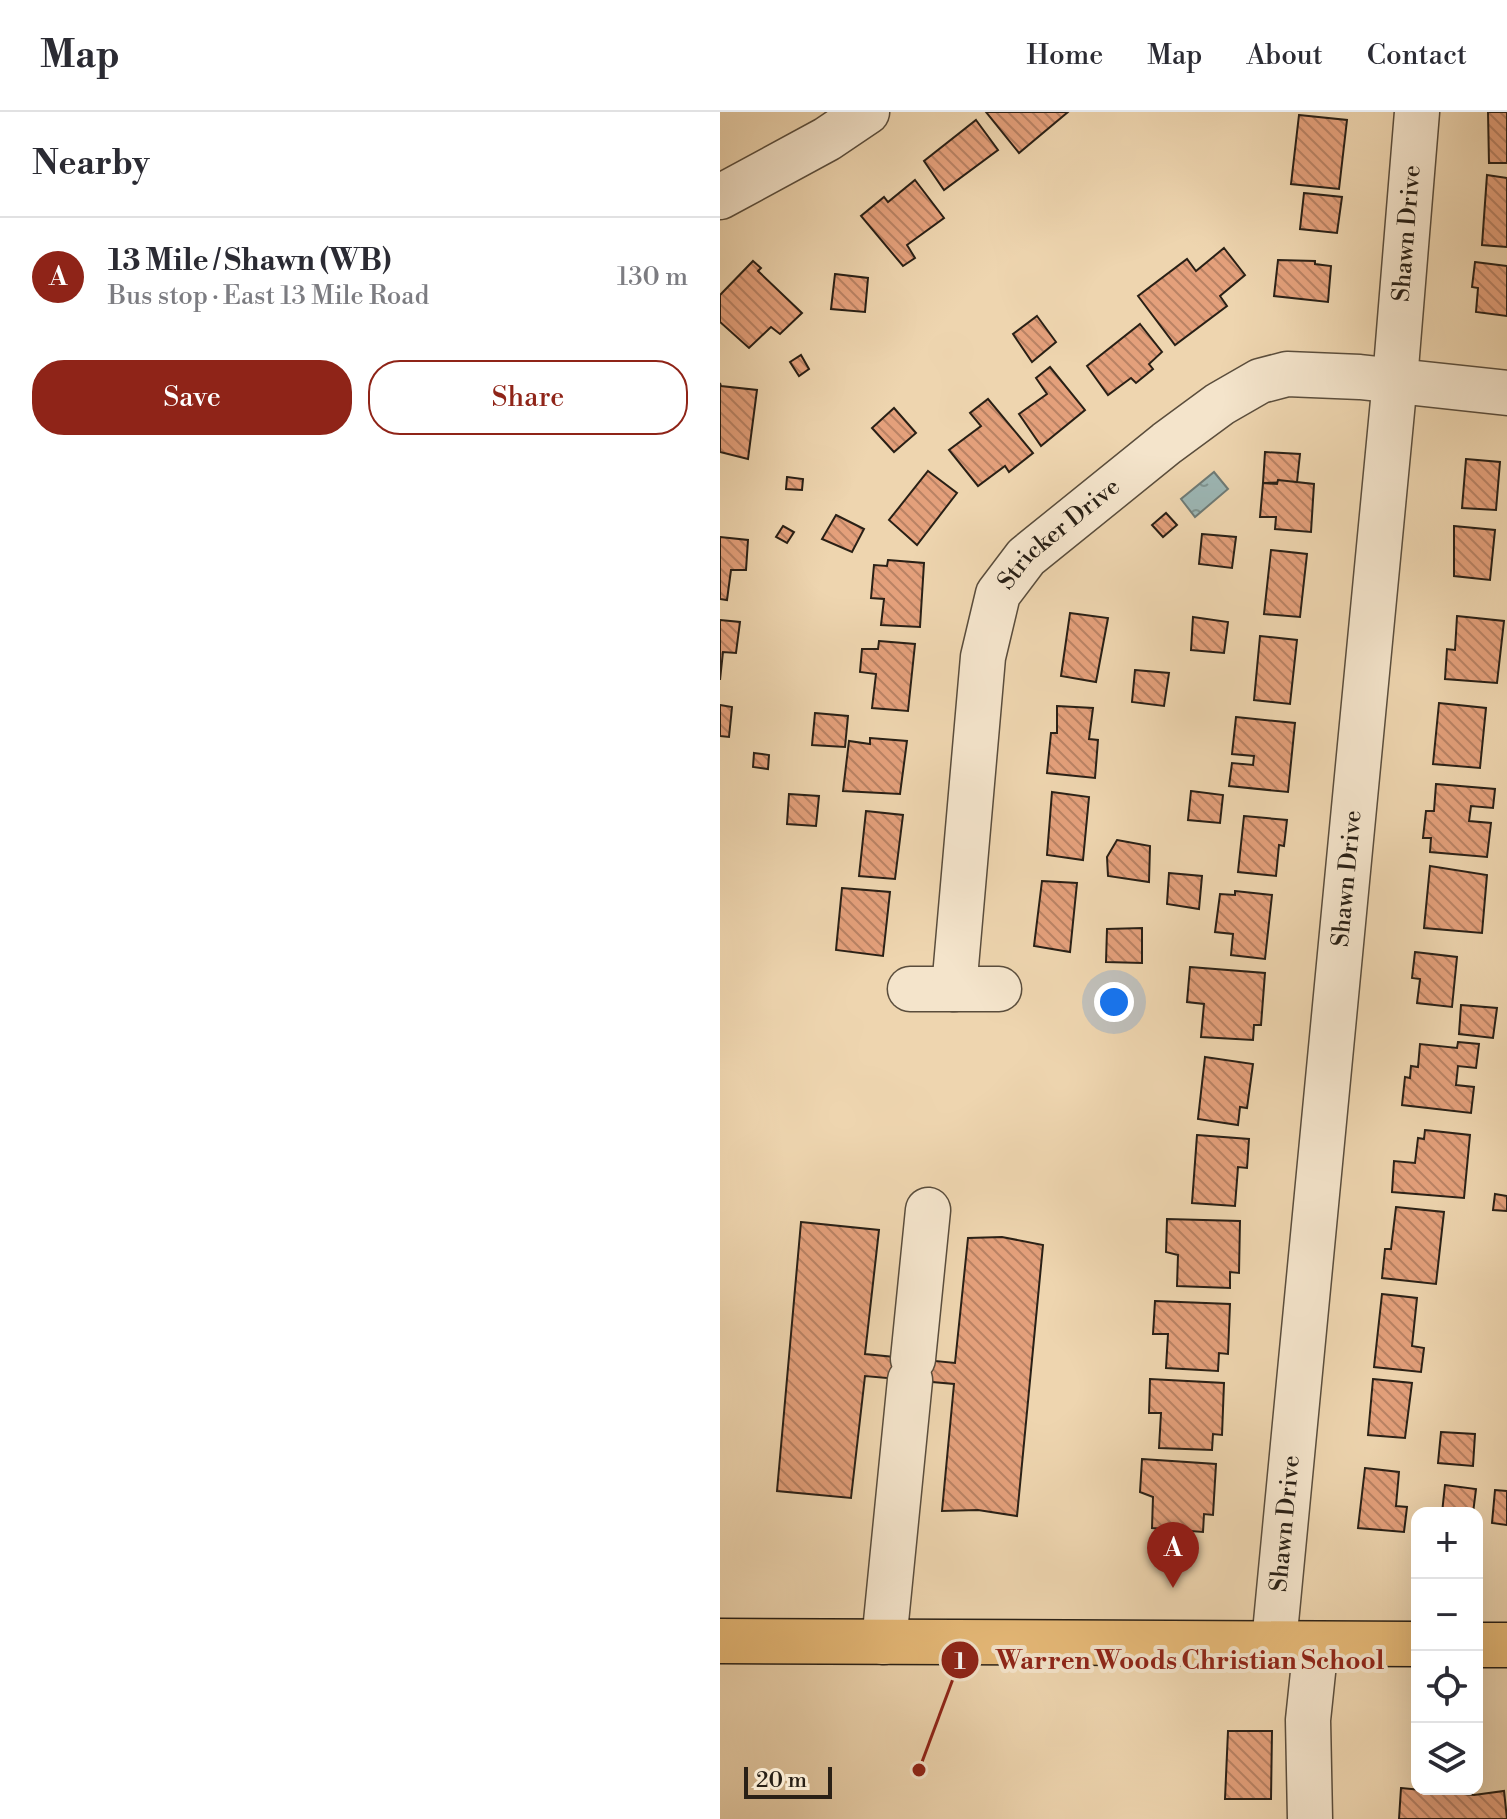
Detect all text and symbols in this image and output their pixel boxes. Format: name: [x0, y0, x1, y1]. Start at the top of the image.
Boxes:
text: Map: [40, 32, 120, 79]
text: Home: [1027, 38, 1103, 73]
text: Map: [1147, 38, 1202, 73]
text: About: [1246, 38, 1323, 73]
text: Contact: [1367, 38, 1467, 73]
text: Nearby: [32, 143, 150, 185]
street label: Shawn Drive: [1386, 164, 1428, 303]
text: 13 Mile / Shawn (WB): [108, 242, 391, 280]
text: A: [49, 261, 67, 293]
text: 130 m: [617, 261, 688, 293]
text: Bus stop · East 13 Mile Road: [108, 280, 429, 312]
button: Save: [32, 360, 352, 435]
button: Share: [368, 360, 688, 435]
street label: Stricker Drive: [991, 472, 1126, 596]
street label: Shawn Drive: [1326, 809, 1369, 948]
your location: [1094, 982, 1134, 1022]
street label: Shawn Drive: [1264, 1454, 1307, 1593]
map controls: [1411, 1507, 1483, 1795]
button: +: [1411, 1507, 1483, 1579]
pin: A: [1147, 1522, 1199, 1588]
button: −: [1411, 1579, 1483, 1651]
callout: Warren Woods Christian School: [940, 1635, 1401, 1685]
text: Warren Woods Christian School: [995, 1645, 1385, 1677]
text: 1: [954, 1647, 966, 1677]
button: locate: [1411, 1651, 1483, 1723]
button: layers: [1411, 1723, 1483, 1795]
scale bar: [744, 1763, 832, 1799]
text: 20 m: [756, 1767, 807, 1794]

